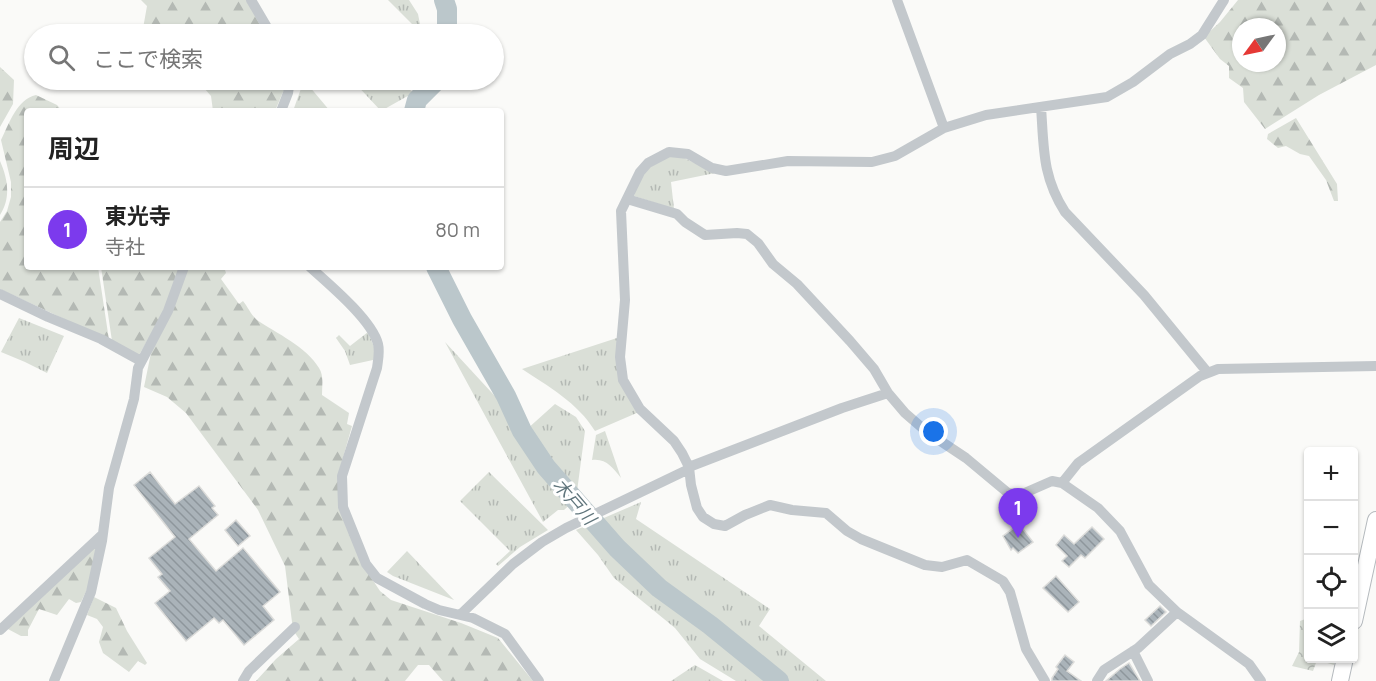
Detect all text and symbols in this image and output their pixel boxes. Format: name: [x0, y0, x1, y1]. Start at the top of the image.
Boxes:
north arrow: [1232, 18, 1286, 72]
search box: [24, 24, 504, 90]
icon: search: [45, 41, 78, 74]
text: ここで検索: [93, 44, 203, 74]
text: 周辺: [48, 130, 100, 166]
text: 東光寺: [105, 201, 171, 231]
text: 1: [63, 216, 72, 243]
text: 80 m: [435, 216, 480, 243]
text: 寺社: [105, 233, 145, 260]
your location: [919, 417, 948, 446]
map controls: [1304, 447, 1358, 663]
button: +: [1304, 447, 1358, 501]
water label: 木戸川: [548, 473, 603, 531]
pin: 1: [998, 488, 1038, 538]
button: −: [1304, 501, 1358, 555]
button: locate: [1304, 555, 1358, 609]
button: layers: [1304, 609, 1358, 663]

